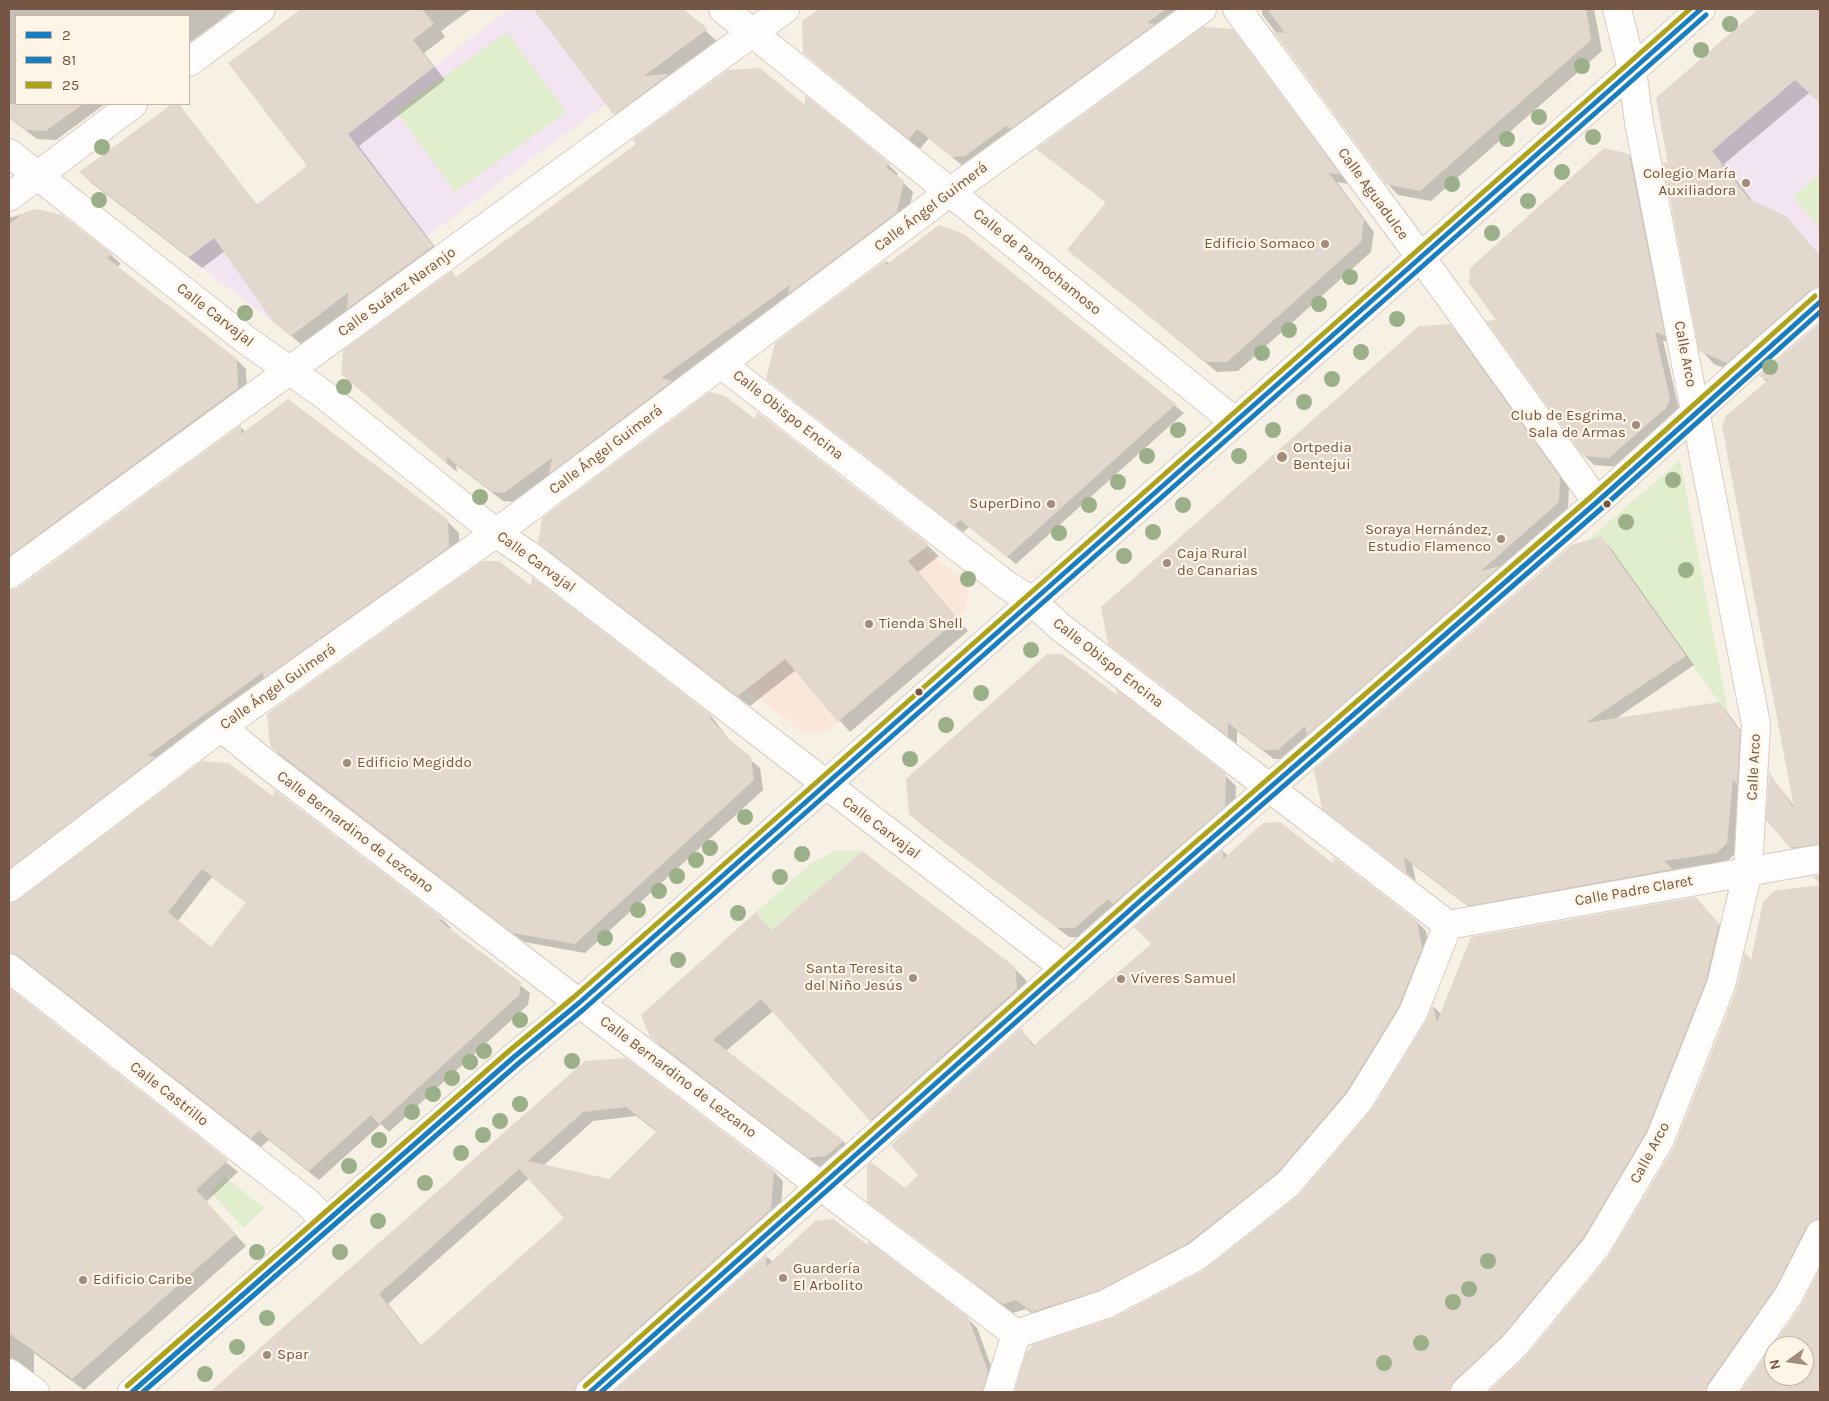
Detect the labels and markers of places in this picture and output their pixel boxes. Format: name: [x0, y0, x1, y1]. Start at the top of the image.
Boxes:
place label: Colegio María Auxiliadora: [1643, 165, 1736, 200]
marker: Colegio María Auxiliadora: [1740, 177, 1752, 189]
place label: Edificio Somaco: [1204, 235, 1315, 253]
marker: Edificio Somaco: [1319, 238, 1331, 250]
place label: Club de Esgrima, Sala de Armas: [1511, 407, 1626, 442]
marker: Club de Esgrima, Sala de Armas: [1630, 419, 1642, 431]
place label: Ortpedia Bentejui: [1293, 439, 1352, 474]
marker: Ortpedia Bentejui: [1275, 450, 1289, 464]
place label: SuperDino: [969, 495, 1041, 513]
marker: SuperDino: [1045, 498, 1057, 510]
unlabelled marker: [1602, 499, 1612, 509]
place label: Soraya Hernández, Estudio Flamenco: [1365, 521, 1491, 556]
marker: Soraya Hernández, Estudio Flamenco: [1495, 533, 1507, 545]
place label: Caja Rural de Canarias: [1177, 545, 1258, 580]
marker: Caja Rural de Canarias: [1161, 557, 1173, 569]
place label: Tienda Shell: [879, 615, 963, 633]
marker: Tienda Shell: [863, 618, 875, 630]
unlabelled marker: [914, 687, 924, 697]
place label: Edificio Megiddo: [357, 754, 472, 772]
marker: Edificio Megiddo: [341, 757, 353, 769]
place label: Santa Teresita del Niño Jesús: [805, 960, 903, 995]
place label: Víveres Samuel: [1131, 970, 1236, 988]
marker: Santa Teresita del Niño Jesús: [907, 972, 919, 984]
marker: Víveres Samuel: [1115, 973, 1127, 985]
place label: Guardería El Arbolito: [793, 1260, 863, 1295]
place label: Edificio Caribe: [93, 1271, 192, 1289]
marker: Guardería El Arbolito: [777, 1272, 789, 1284]
marker: Edificio Caribe: [77, 1274, 89, 1286]
place label: Spar: [277, 1346, 309, 1364]
marker: Spar: [261, 1349, 273, 1361]

